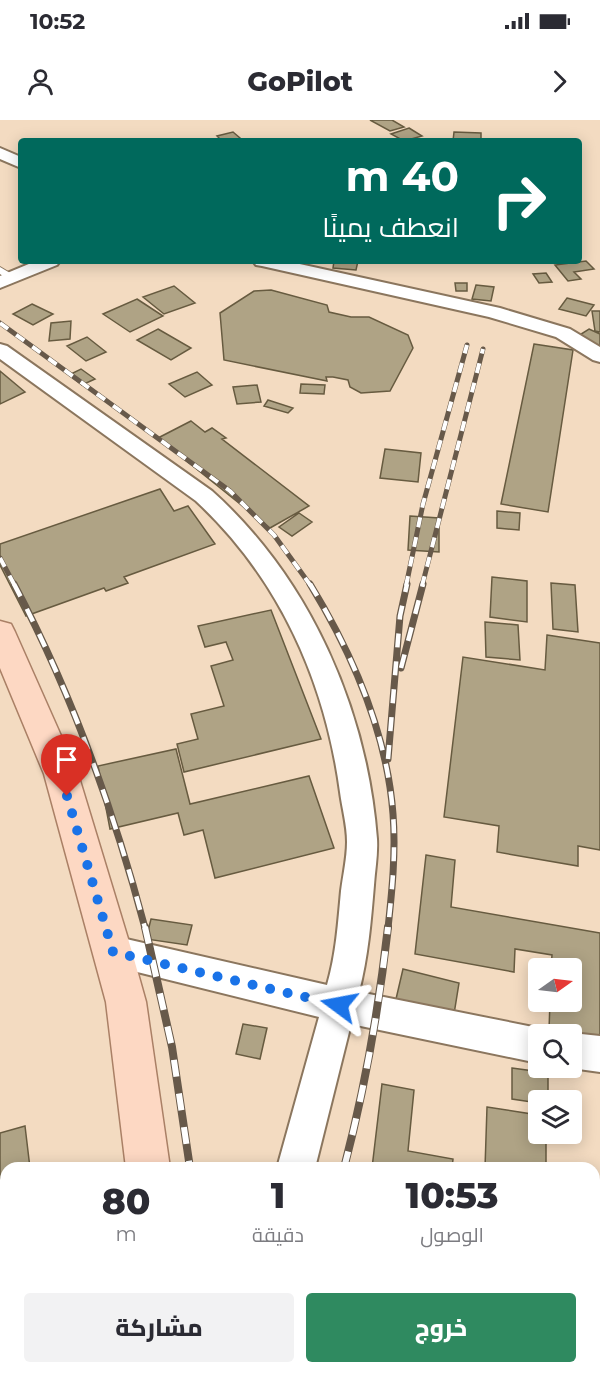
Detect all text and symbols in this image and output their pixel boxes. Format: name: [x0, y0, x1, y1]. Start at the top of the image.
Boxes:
text: 10:52: [30, 8, 85, 35]
icon: person: [24, 65, 57, 98]
text: GoPilot: [247, 65, 353, 98]
icon: forward: [543, 65, 576, 98]
text: 40 m: [346, 150, 459, 202]
icon: right: [480, 162, 558, 240]
text: انعطف يمينًا: [322, 211, 459, 244]
pin: [41, 734, 92, 796]
icon: arrive: [50, 743, 83, 776]
north arrow: [528, 958, 582, 1012]
map controls: [528, 958, 582, 1144]
position arrow: [307, 973, 371, 1037]
button: search: [528, 1024, 582, 1078]
button: layers: [528, 1090, 582, 1144]
text: 1: [271, 1173, 285, 1217]
text: 10:53: [406, 1173, 498, 1217]
text: 80: [102, 1179, 150, 1223]
text: m: [115, 1222, 137, 1246]
text: دقيقة: [252, 1223, 304, 1247]
text: الوصول: [420, 1223, 484, 1247]
button: مشاركة: [24, 1293, 294, 1362]
button: خروج: [306, 1293, 576, 1362]

